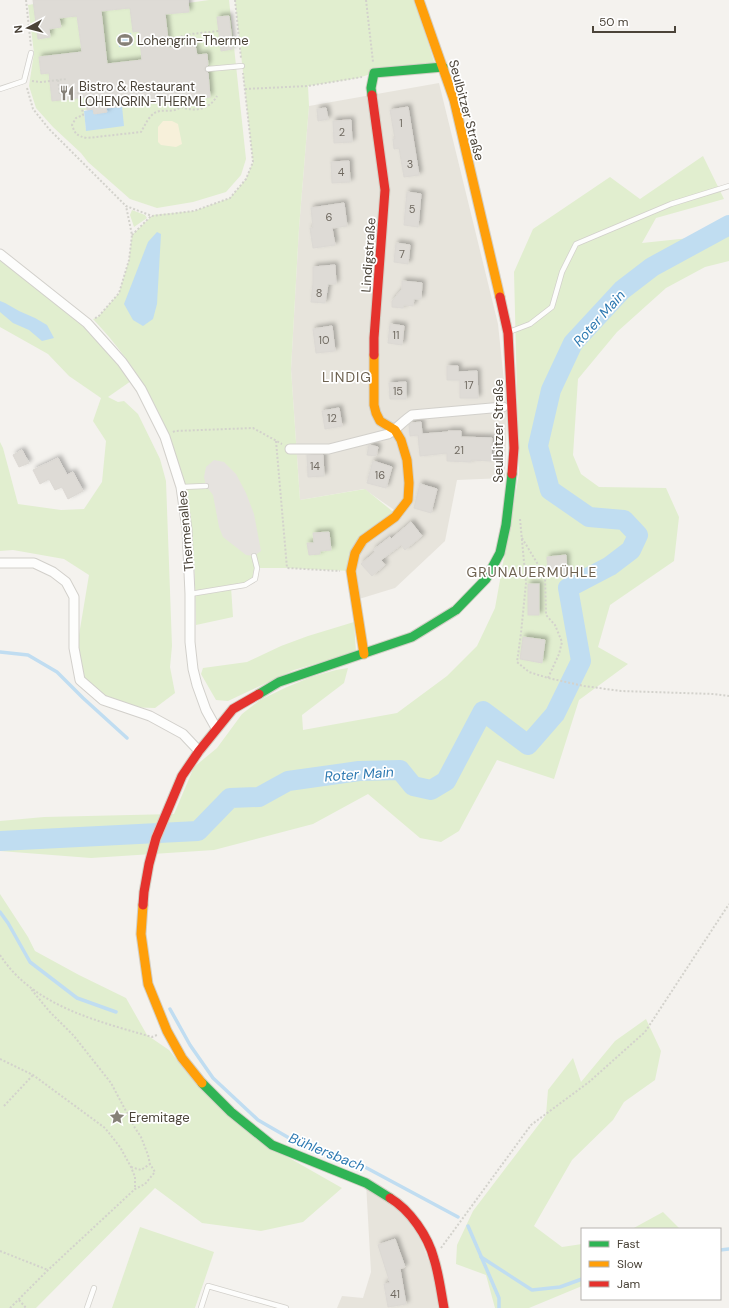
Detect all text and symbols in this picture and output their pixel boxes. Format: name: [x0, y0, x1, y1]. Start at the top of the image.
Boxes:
north arrow: [8, 8, 48, 48]
scale bar: [593, 8, 675, 34]
text: 50 m: [599, 14, 628, 30]
text: N: [11, 24, 26, 34]
sports icon: Lohengrin-Therme: [116, 31, 134, 49]
place label: Lohengrin-Therme: [137, 32, 249, 49]
street label: Seulbitzer Straße: [445, 58, 488, 162]
place label: Bistro & Restaurant LOHENGRIN-THERME: [79, 78, 206, 110]
restaurant icon: Bistro & Restaurant LOHENGRIN-THERME: [58, 84, 76, 102]
house number: 1: [399, 116, 403, 130]
house number: 2: [339, 125, 345, 139]
house number: 3: [407, 157, 413, 171]
house number: 4: [338, 165, 345, 179]
house number: 5: [409, 202, 416, 216]
house number: 6: [326, 210, 333, 224]
street label: Lindigstraße: [357, 217, 380, 293]
house number: 7: [399, 247, 405, 261]
house number: 8: [316, 286, 322, 300]
water label: Roter Main: [569, 286, 629, 350]
house number: 11: [393, 328, 399, 342]
house number: 10: [319, 333, 329, 347]
district label: LINDIG: [322, 368, 372, 386]
house number: 17: [464, 378, 474, 392]
street label: Seulbitzer Straße: [490, 379, 507, 483]
house number: 15: [393, 384, 403, 398]
house number: 12: [327, 411, 337, 425]
house number: 21: [454, 443, 464, 457]
house number: 14: [310, 459, 320, 473]
house number: 16: [375, 468, 385, 482]
street label: Thermenallee: [173, 490, 197, 572]
district label: GRUNAUERMÜHLE: [467, 563, 597, 581]
water label: Roter Main: [324, 763, 394, 785]
place icon: Eremitage: [108, 1108, 126, 1126]
place label: Eremitage: [129, 1109, 190, 1126]
water label: Bühlersbach: [286, 1129, 368, 1175]
legend: [581, 1228, 721, 1300]
text: Fast: [617, 1236, 640, 1252]
text: Slow: [617, 1256, 643, 1272]
text: Jam: [617, 1276, 640, 1292]
house number: 41: [390, 1287, 400, 1301]

